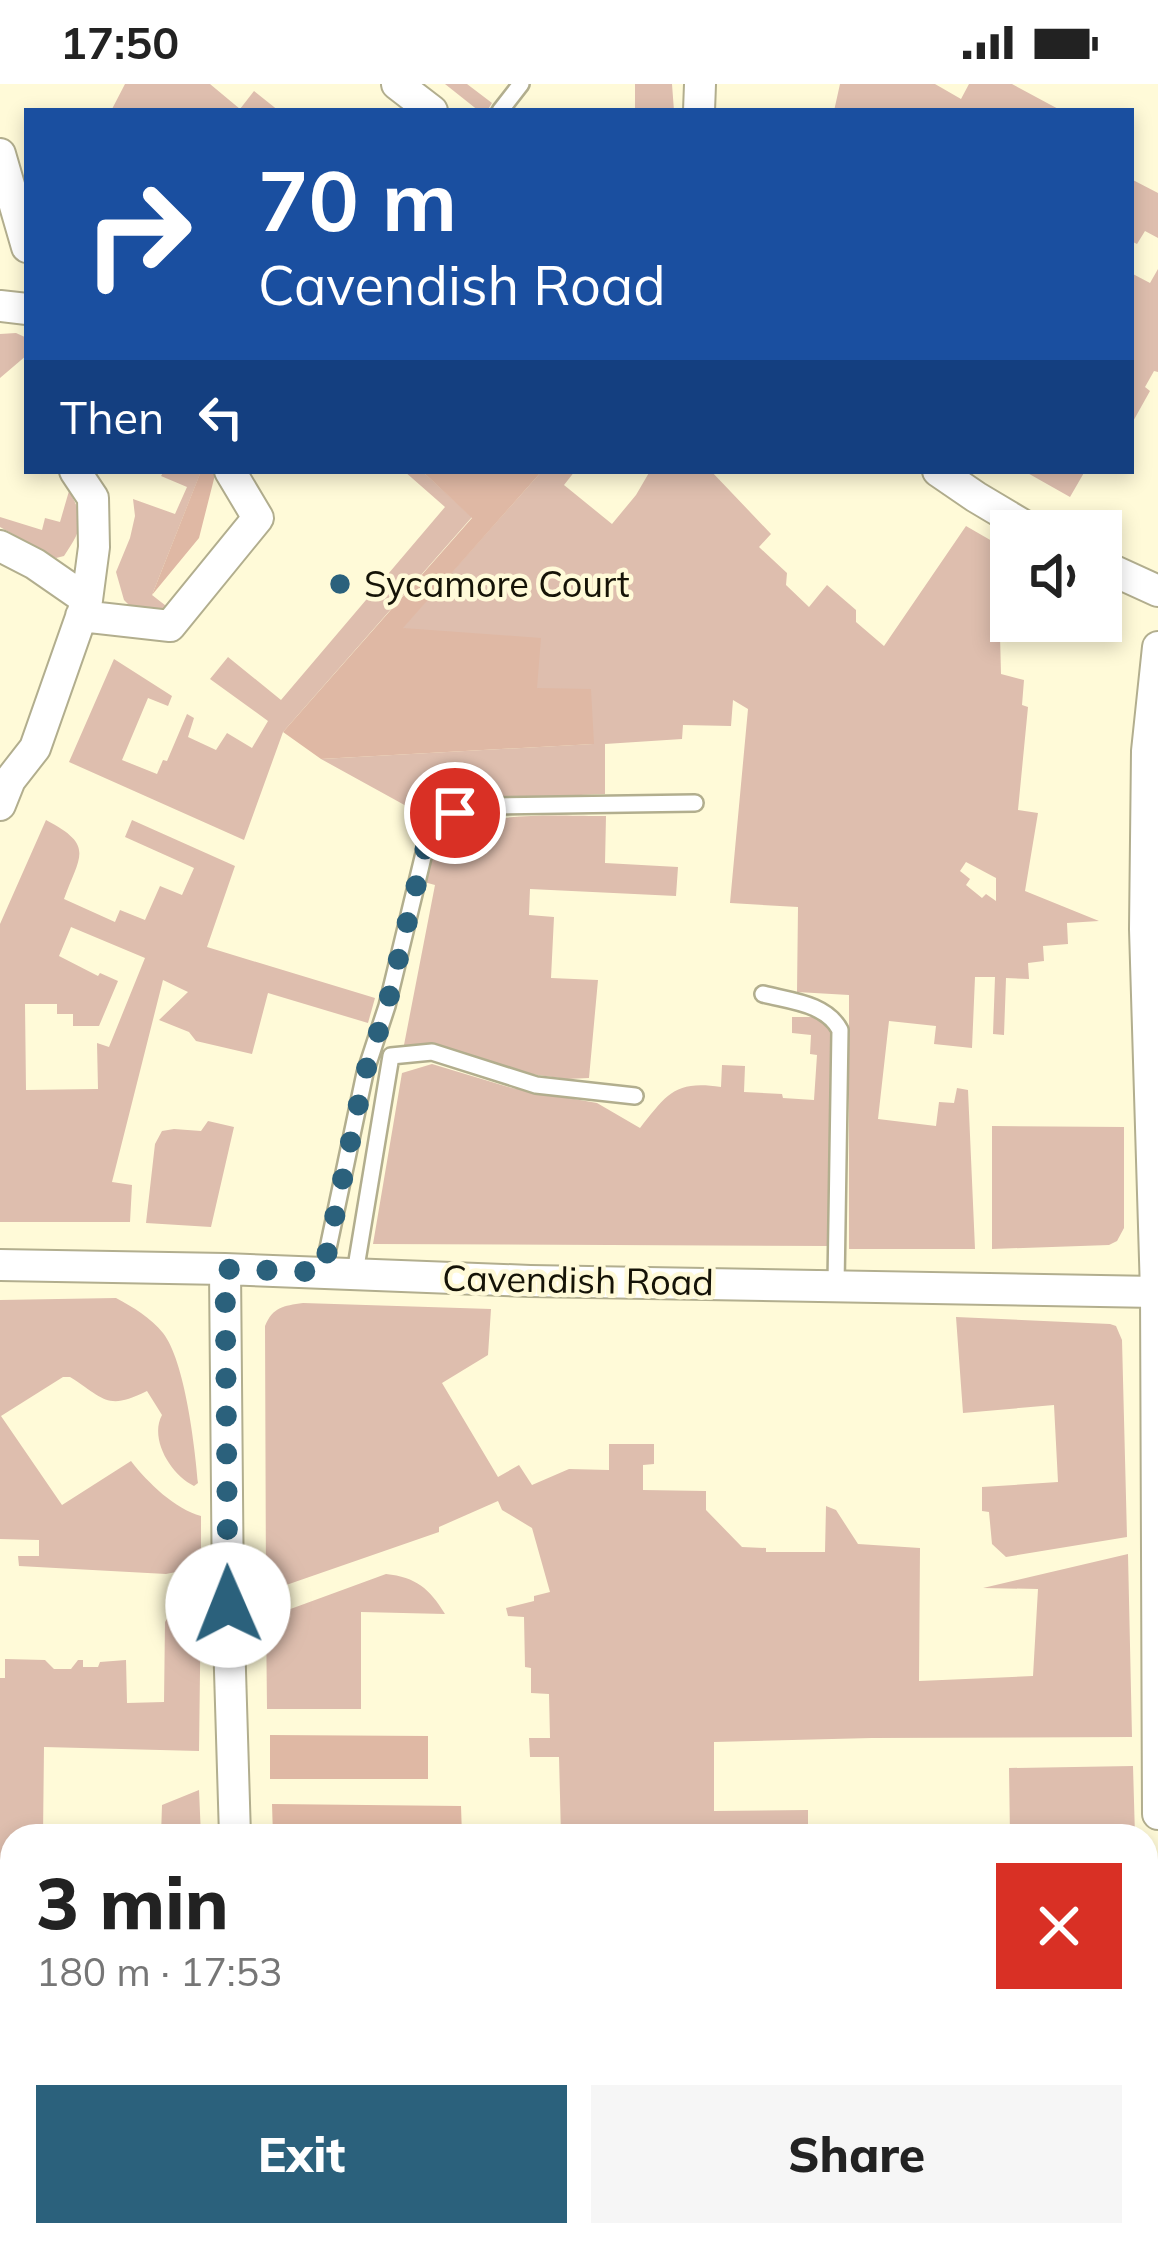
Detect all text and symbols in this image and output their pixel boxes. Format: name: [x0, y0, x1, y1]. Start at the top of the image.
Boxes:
text: 17:50: [60, 14, 179, 70]
text: 70 m: [258, 147, 457, 252]
icon: right: [60, 156, 216, 312]
text: Cavendish Road: [258, 251, 666, 319]
icon: left: [188, 384, 254, 450]
text: Then: [60, 389, 164, 445]
map controls: [990, 510, 1122, 642]
button: sound: [990, 510, 1122, 642]
place label: Sycamore Court: [364, 561, 630, 606]
marker: Sycamore Court: [327, 571, 353, 597]
pin: [404, 762, 506, 864]
icon: arrive: [422, 780, 488, 846]
street label: Cavendish Road: [442, 1255, 714, 1304]
position arrow: [165, 1542, 291, 1668]
text: 3 min: [36, 1857, 229, 1947]
button: close: [996, 1863, 1122, 1989]
text: 180 m · 17:53: [36, 1947, 282, 1996]
button: Exit: [36, 2085, 567, 2223]
button: Share: [591, 2085, 1122, 2223]

